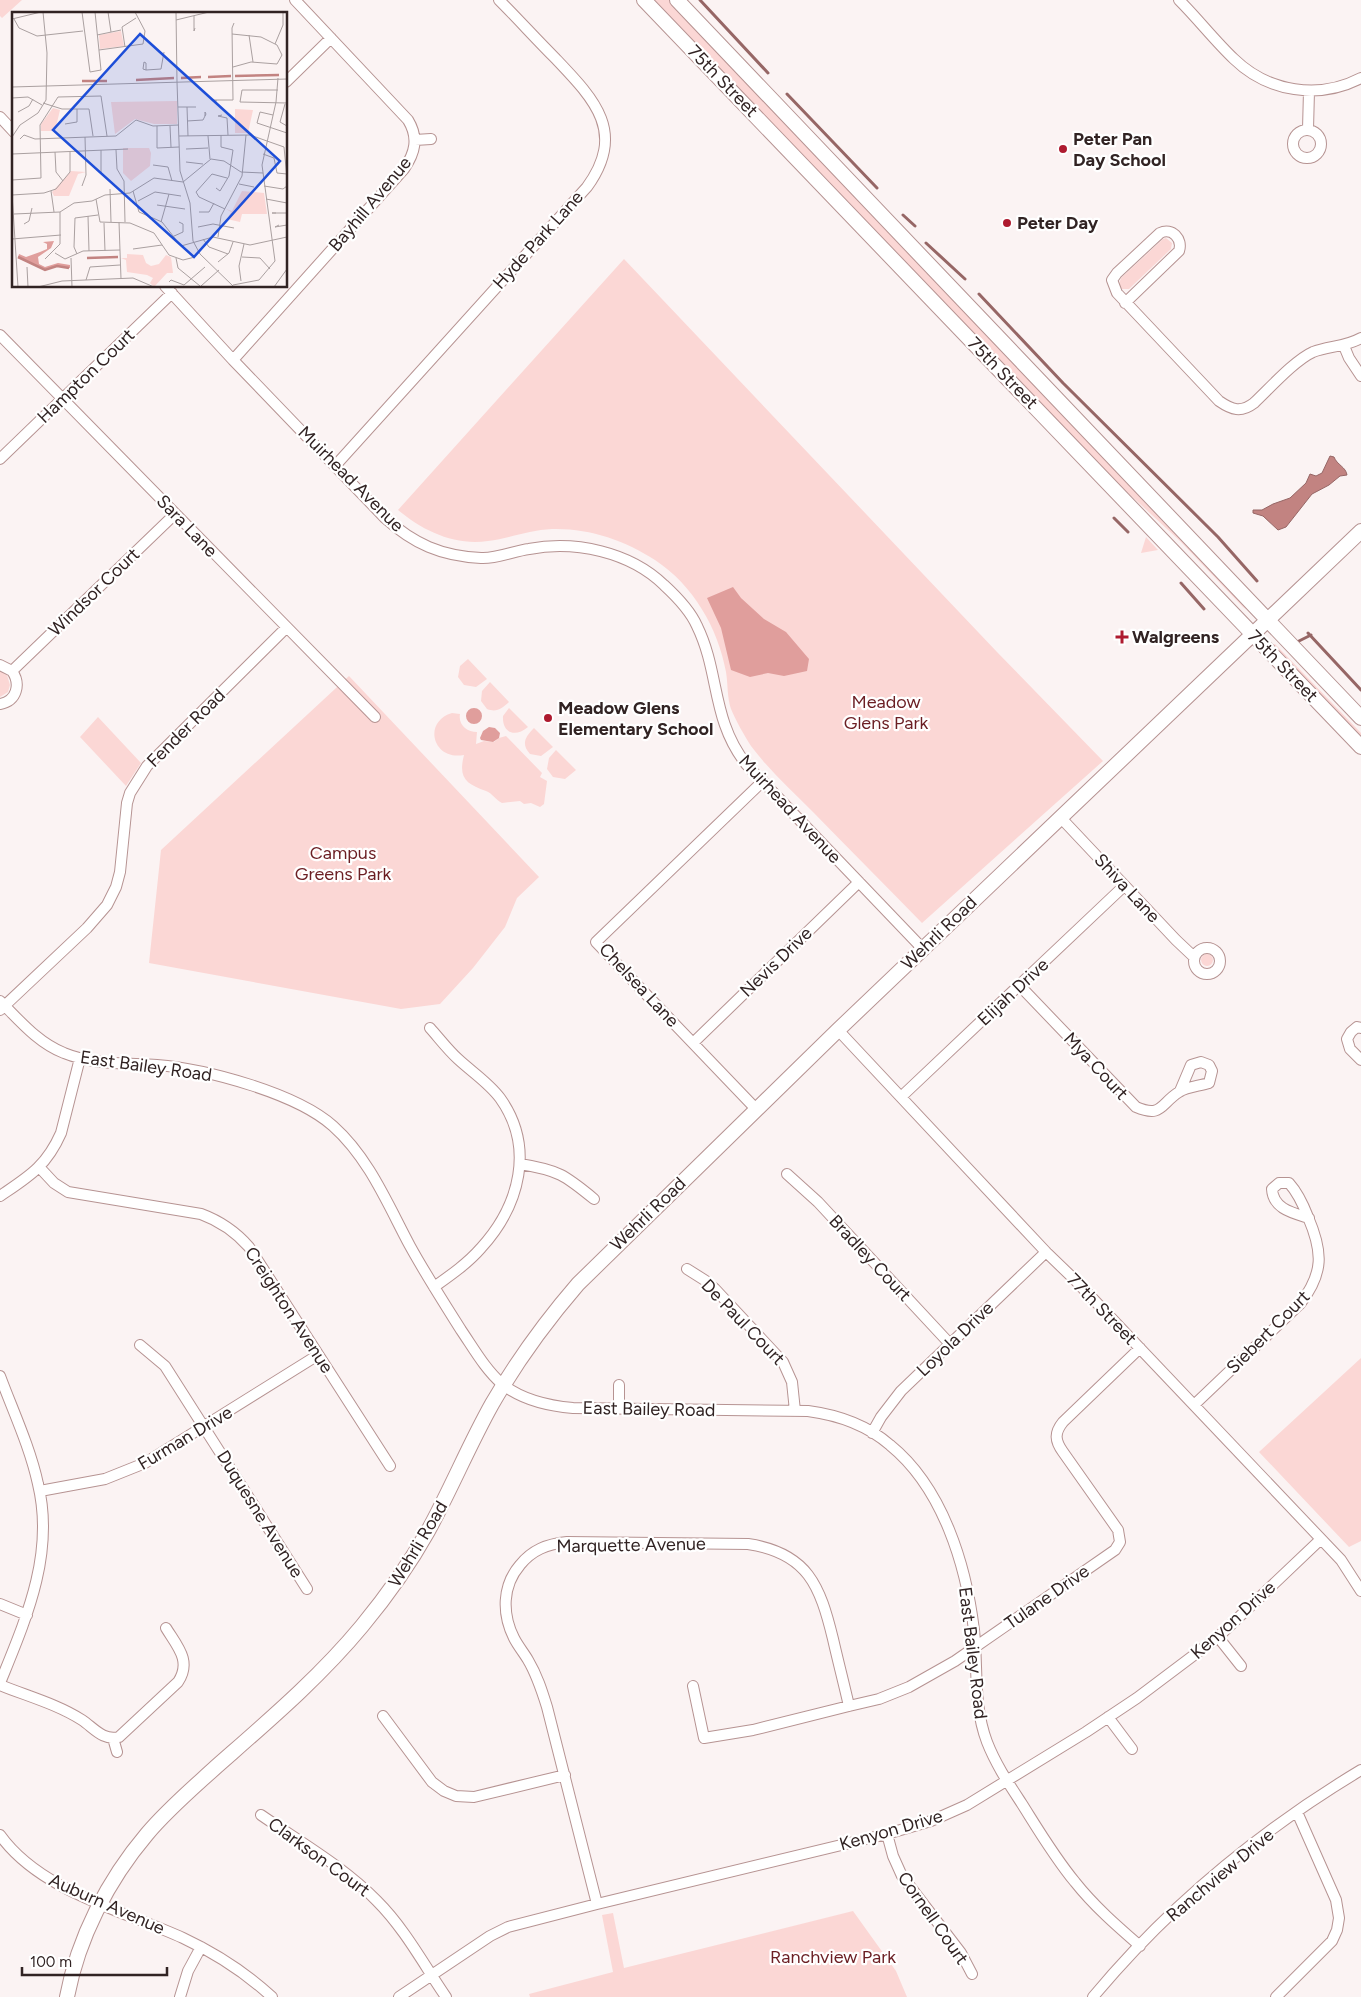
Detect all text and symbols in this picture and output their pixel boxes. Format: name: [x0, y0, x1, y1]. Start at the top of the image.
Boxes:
inset map: [12, 12, 288, 288]
street label: 75th Street: [683, 40, 763, 122]
place label: Peter Pan Day School: [1073, 128, 1166, 171]
marker: Peter Pan Day School: [1057, 143, 1069, 155]
street label: Bayhill Avenue: [324, 152, 416, 256]
street label: Hyde Park Lane: [488, 186, 588, 294]
place label: Peter Day: [1017, 212, 1099, 234]
marker: Peter Day: [1001, 217, 1013, 229]
street label: Hampton Court: [33, 324, 139, 428]
street label: 75th Street: [963, 332, 1043, 414]
street label: Muirhead Avenue: [294, 422, 409, 537]
street label: Sara Lane: [152, 490, 222, 562]
street label: Windsor Court: [44, 543, 144, 641]
street label: 75th Street: [1243, 625, 1323, 707]
place label: Walgreens: [1132, 626, 1220, 648]
marker: Walgreens: [1116, 631, 1128, 643]
street label: Fender Road: [142, 684, 230, 772]
park label: Meadow Glens Park: [844, 691, 929, 734]
place label: Meadow Glens Elementary School: [558, 697, 713, 740]
marker: Meadow Glens Elementary School: [542, 712, 554, 724]
street label: Muirhead Avenue: [734, 750, 846, 868]
park label: Campus Greens Park: [295, 842, 392, 885]
street label: Shiva Lane: [1089, 849, 1165, 927]
street label: Wehrli Road: [897, 892, 981, 974]
street label: Nevis Drive: [735, 922, 817, 1002]
street label: Chelsea Lane: [594, 938, 684, 1032]
street label: Elijah Drive: [973, 954, 1053, 1030]
street label: Mya Court: [1059, 1028, 1133, 1105]
street label: East Bailey Road: [79, 1046, 213, 1086]
street label: Wehrli Road: [606, 1173, 690, 1255]
street label: Bradley Court: [824, 1210, 916, 1306]
street label: Creighton Avenue: [240, 1243, 338, 1377]
street label: 77th Street: [1062, 1269, 1142, 1350]
street label: De Paul Court: [697, 1274, 790, 1370]
street label: Siebert Court: [1222, 1286, 1314, 1378]
street label: Loyola Drive: [912, 1297, 998, 1381]
street label: East Bailey Road: [582, 1397, 716, 1421]
street label: Furman Drive: [134, 1401, 236, 1475]
street label: Duquesne Avenue: [212, 1446, 308, 1582]
street label: Wehrli Road: [384, 1497, 452, 1591]
street label: Marquette Avenue: [556, 1533, 706, 1557]
street label: Tulane Drive: [1000, 1560, 1094, 1634]
street label: Kenyon Drive: [1186, 1576, 1280, 1664]
street label: East Bailey Road: [954, 1586, 992, 1720]
street label: Kenyon Drive: [837, 1805, 945, 1855]
street label: Clarkson Court: [264, 1813, 374, 1901]
street label: Ranchview Drive: [1162, 1824, 1278, 1926]
street label: Cornell Court: [893, 1867, 973, 1969]
street label: Auburn Avenue: [46, 1869, 168, 1939]
scale bar: [22, 1944, 168, 1976]
park label: Ranchview Park: [770, 1946, 896, 1968]
text: 100 m: [30, 1953, 72, 1971]

